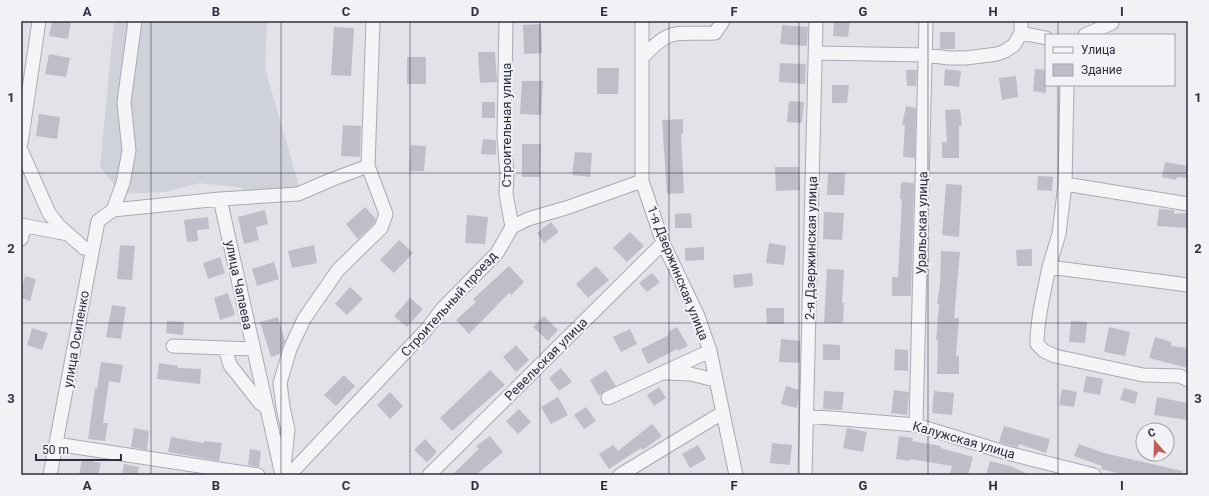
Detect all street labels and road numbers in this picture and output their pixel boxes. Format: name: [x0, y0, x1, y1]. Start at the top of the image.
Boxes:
street label: Строительная улица: [499, 63, 514, 187]
street label: Уральская улица: [914, 171, 930, 275]
street label: 2-я Дзержинская улица: [802, 176, 820, 320]
street label: 1-я Дзержинская улица: [644, 204, 712, 342]
street label: улица Чапаева: [222, 239, 256, 331]
street label: Строительный проезд: [398, 248, 500, 360]
street label: улица Осипенко: [60, 289, 92, 389]
street label: Ревельская улица: [501, 314, 591, 404]
street label: Калужская улица: [911, 418, 1017, 462]

